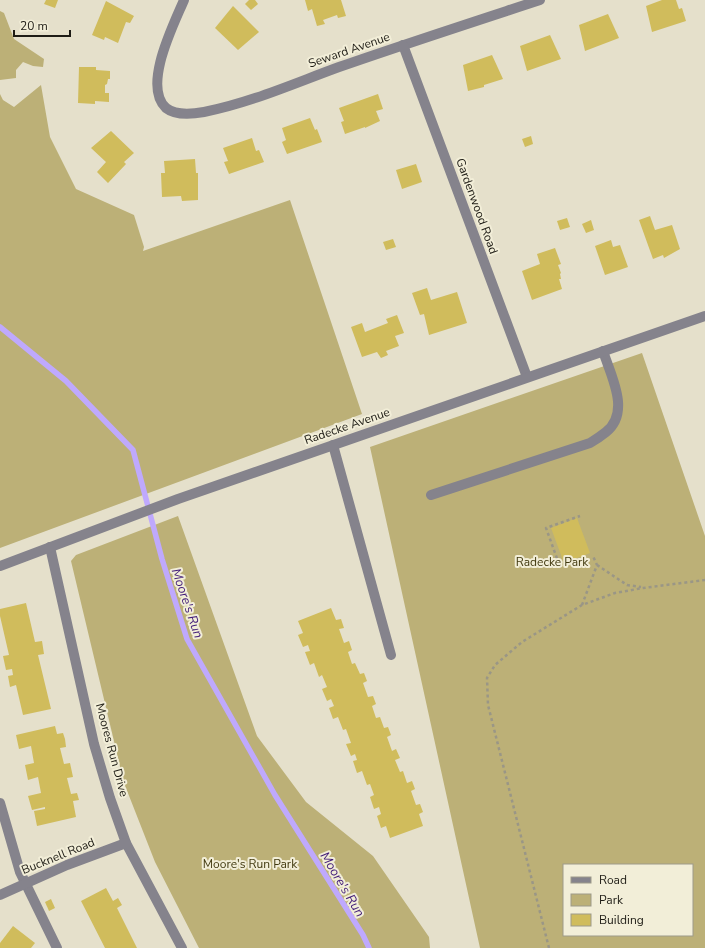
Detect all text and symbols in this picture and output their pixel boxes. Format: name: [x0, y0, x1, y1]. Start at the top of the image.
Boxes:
scale bar: [14, 12, 70, 38]
text: 20 m: [20, 18, 48, 34]
street label: Seward Avenue: [306, 29, 392, 71]
street label: Gardenwood Road: [452, 156, 502, 256]
street label: Radecke Avenue: [302, 404, 392, 448]
park label: Radecke Park: [516, 554, 589, 570]
water label: Moore's Run: [167, 566, 207, 641]
street label: Moores Run Drive: [92, 701, 132, 799]
street label: Bucknell Road: [19, 834, 97, 878]
water label: Moore's Run: [316, 849, 369, 920]
park label: Moore's Run Park: [203, 856, 298, 872]
legend: [563, 864, 693, 936]
text: Road: [599, 872, 627, 888]
text: Park: [599, 892, 624, 908]
text: Building: [599, 912, 644, 928]

